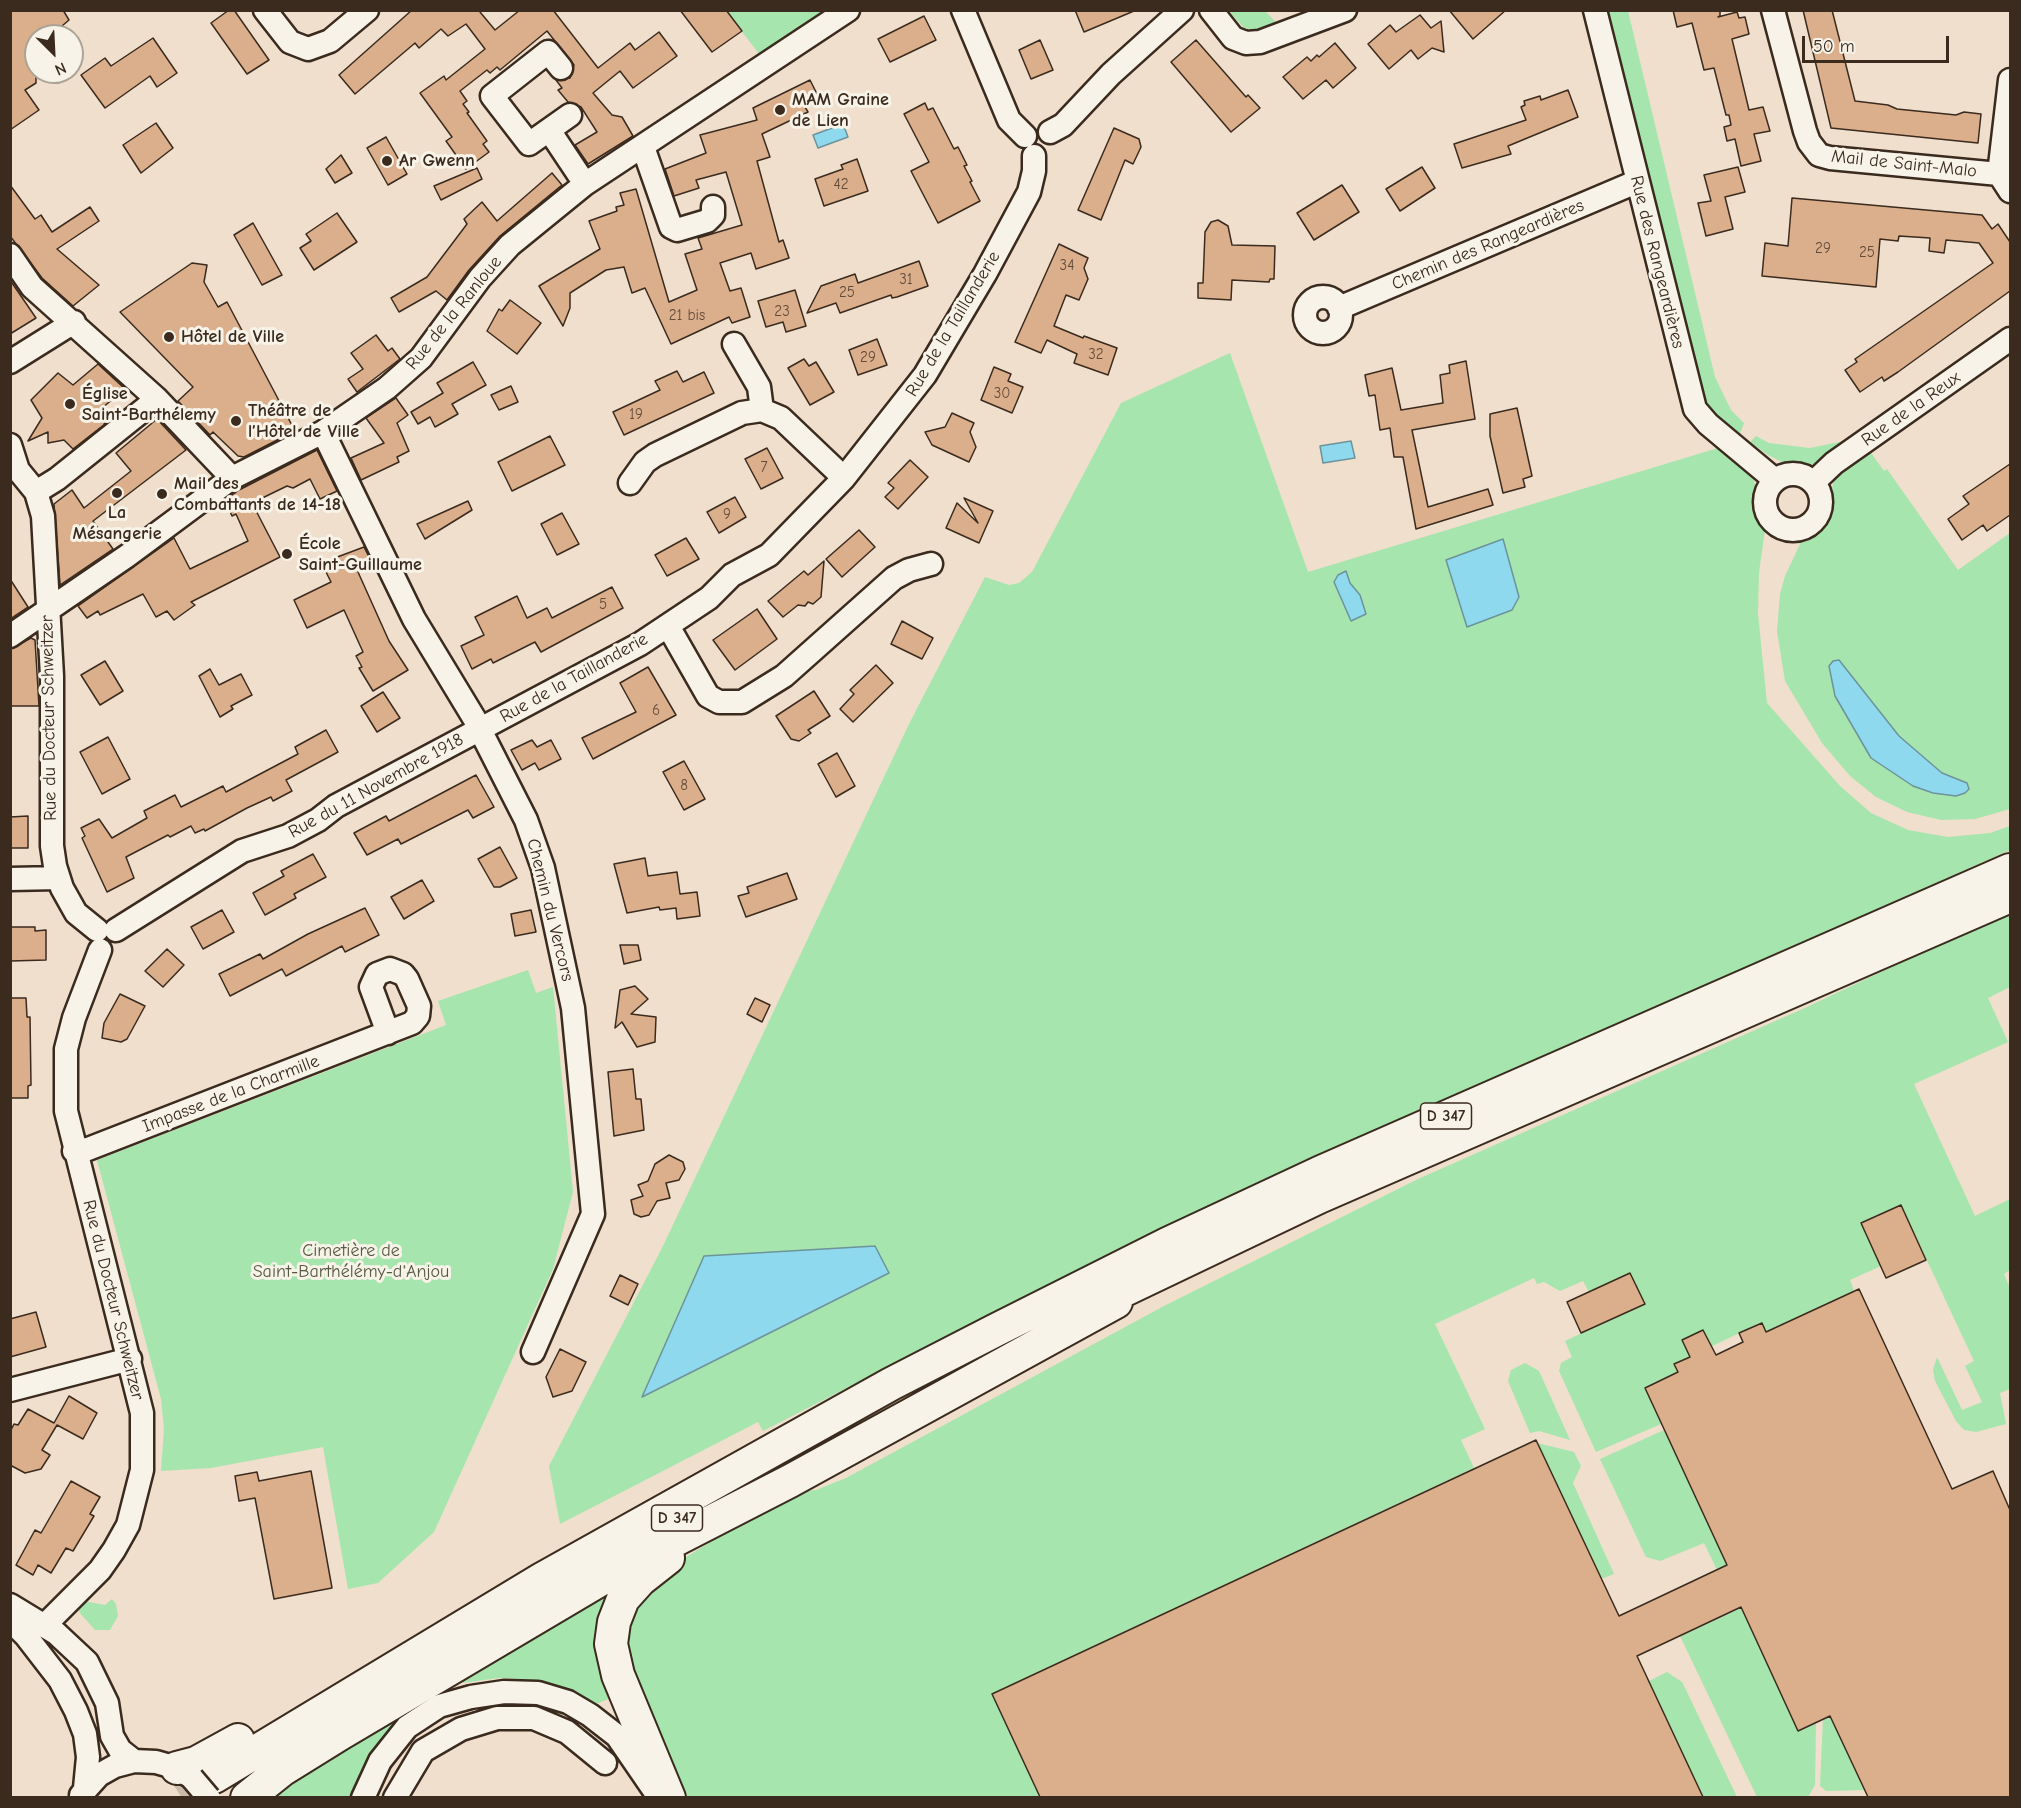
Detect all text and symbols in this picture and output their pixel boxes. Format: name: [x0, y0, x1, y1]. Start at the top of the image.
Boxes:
north arrow: [24, 24, 84, 84]
scale bar: [1805, 24, 1952, 62]
text: 50 m: [1813, 36, 1855, 57]
text: N: [52, 58, 69, 79]
place label: MAM Graine de Lien: [792, 89, 889, 132]
marker: MAM Graine de Lien: [773, 103, 787, 117]
street label: Mail de Saint-Malo: [1830, 146, 1978, 182]
place label: Ar Gwenn: [399, 150, 475, 172]
marker: Ar Gwenn: [380, 154, 394, 168]
street label: Rue des Rangeardières: [1625, 173, 1689, 351]
house number: 42: [833, 176, 849, 194]
street label: Chemin des Rangeardières: [1389, 195, 1587, 295]
house number: 29: [1815, 240, 1831, 258]
house number: 25: [1859, 244, 1875, 262]
street label: Rue de la Taillanderie: [901, 247, 1005, 401]
street label: Rue de la Ranloue: [401, 252, 507, 374]
house number: 34: [1060, 257, 1074, 275]
house number: 31: [899, 271, 913, 289]
house number: 25: [839, 284, 855, 302]
house number: 23: [774, 303, 790, 321]
house number: 21 bis: [669, 307, 705, 325]
place label: Hôtel de Ville: [181, 326, 284, 348]
marker: Hôtel de Ville: [162, 330, 176, 344]
house number: 32: [1088, 346, 1104, 364]
house number: 29: [860, 349, 876, 367]
street label: Rue de la Reux: [1857, 367, 1965, 451]
place label: Église Saint-Barthélemy: [82, 383, 216, 426]
house number: 30: [994, 385, 1010, 403]
marker: Église Saint-Barthélemy: [63, 397, 77, 411]
place label: Théâtre de l’Hôtel de Ville: [248, 400, 359, 442]
house number: 19: [629, 406, 643, 424]
marker: Théâtre de l’Hôtel de Ville: [229, 414, 243, 428]
house number: 7: [760, 459, 768, 477]
place label: Mail des Combattants de 14-18: [174, 473, 341, 516]
marker: La Mésangerie: [110, 486, 124, 500]
marker: Mail des Combattants de 14-18: [155, 487, 169, 501]
place label: La Mésangerie: [72, 502, 162, 544]
house number: 9: [723, 506, 731, 524]
place label: École Saint-Guillaume: [299, 533, 422, 576]
marker: École Saint-Guillaume: [280, 547, 294, 561]
house number: 5: [599, 596, 607, 614]
street label: Rue du Docteur Schweitzer: [36, 615, 62, 821]
street label: Rue de la Taillanderie: [496, 628, 652, 728]
house number: 6: [652, 702, 660, 720]
street label: Rue du 11 Novembre 1918: [285, 729, 467, 843]
house number: 8: [680, 777, 688, 795]
street label: Chemin du Vercors: [522, 836, 578, 984]
street label: Impasse de la Charmille: [140, 1050, 322, 1138]
road number: D 347: [1420, 1103, 1472, 1129]
street label: Rue du Docteur Schweitzer: [78, 1198, 148, 1402]
park label: Cimetière de Saint-Barthélémy-d'Anjou: [253, 1240, 449, 1282]
road number: D 347: [652, 1505, 702, 1531]

